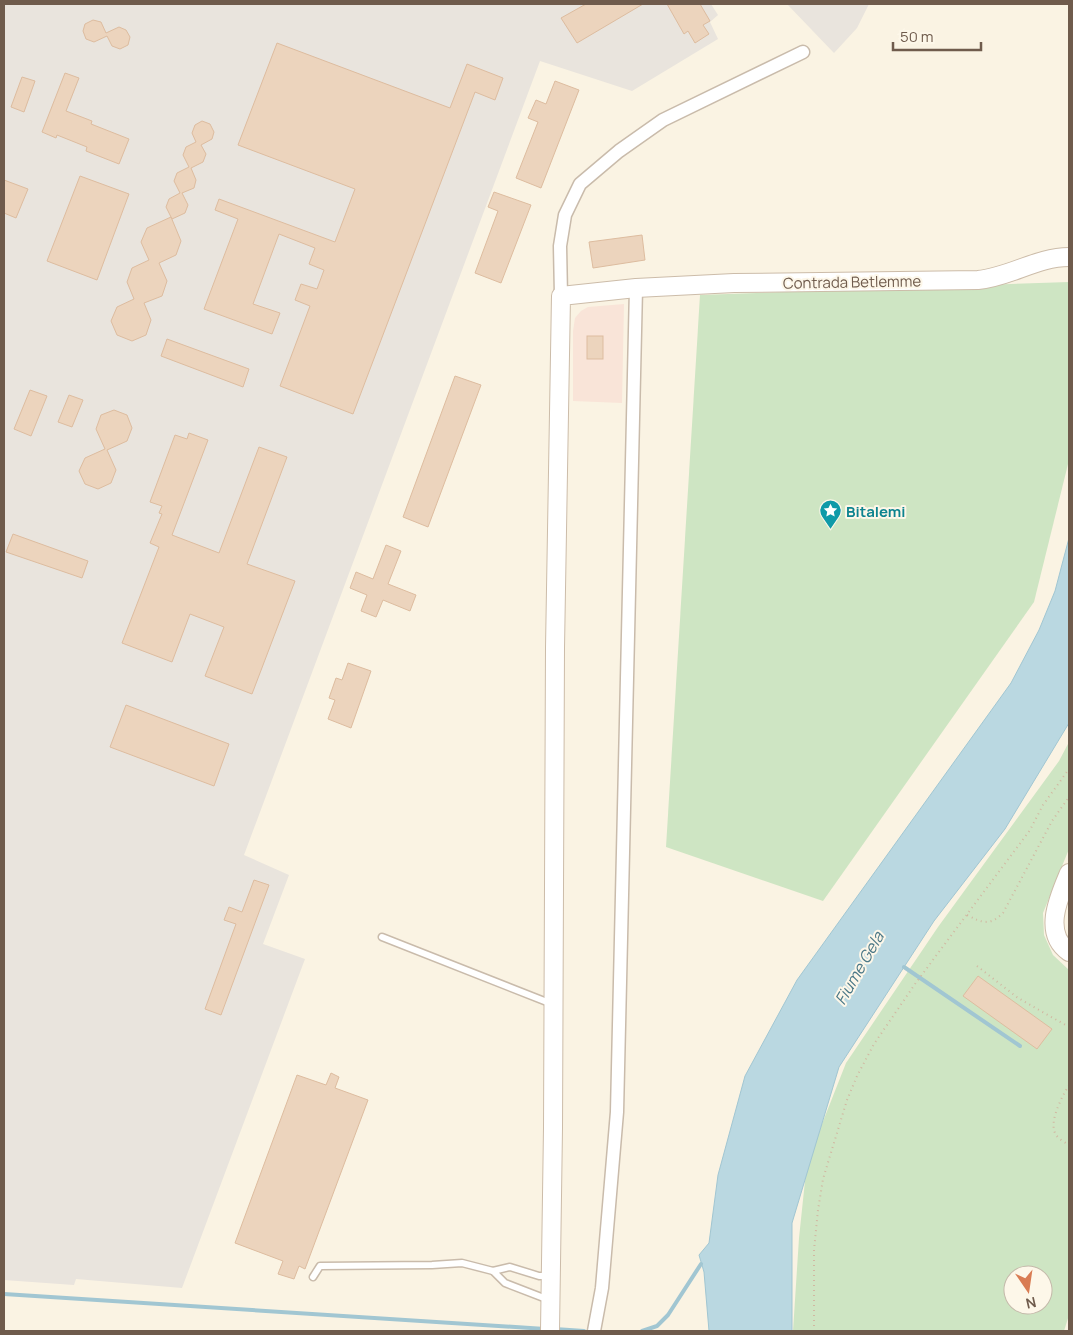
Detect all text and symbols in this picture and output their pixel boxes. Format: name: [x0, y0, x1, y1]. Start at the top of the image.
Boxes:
scale bar: [893, 20, 980, 52]
text: 50 m: [900, 26, 934, 47]
street label: Contrada Betlemme: [783, 270, 922, 294]
place icon: Bitalemi: [818, 499, 842, 530]
place label: Bitalemi: [846, 501, 906, 522]
water label: Fiume Gela: [829, 927, 889, 1008]
north arrow: [1003, 1265, 1053, 1315]
text: N: [1024, 1293, 1038, 1314]

